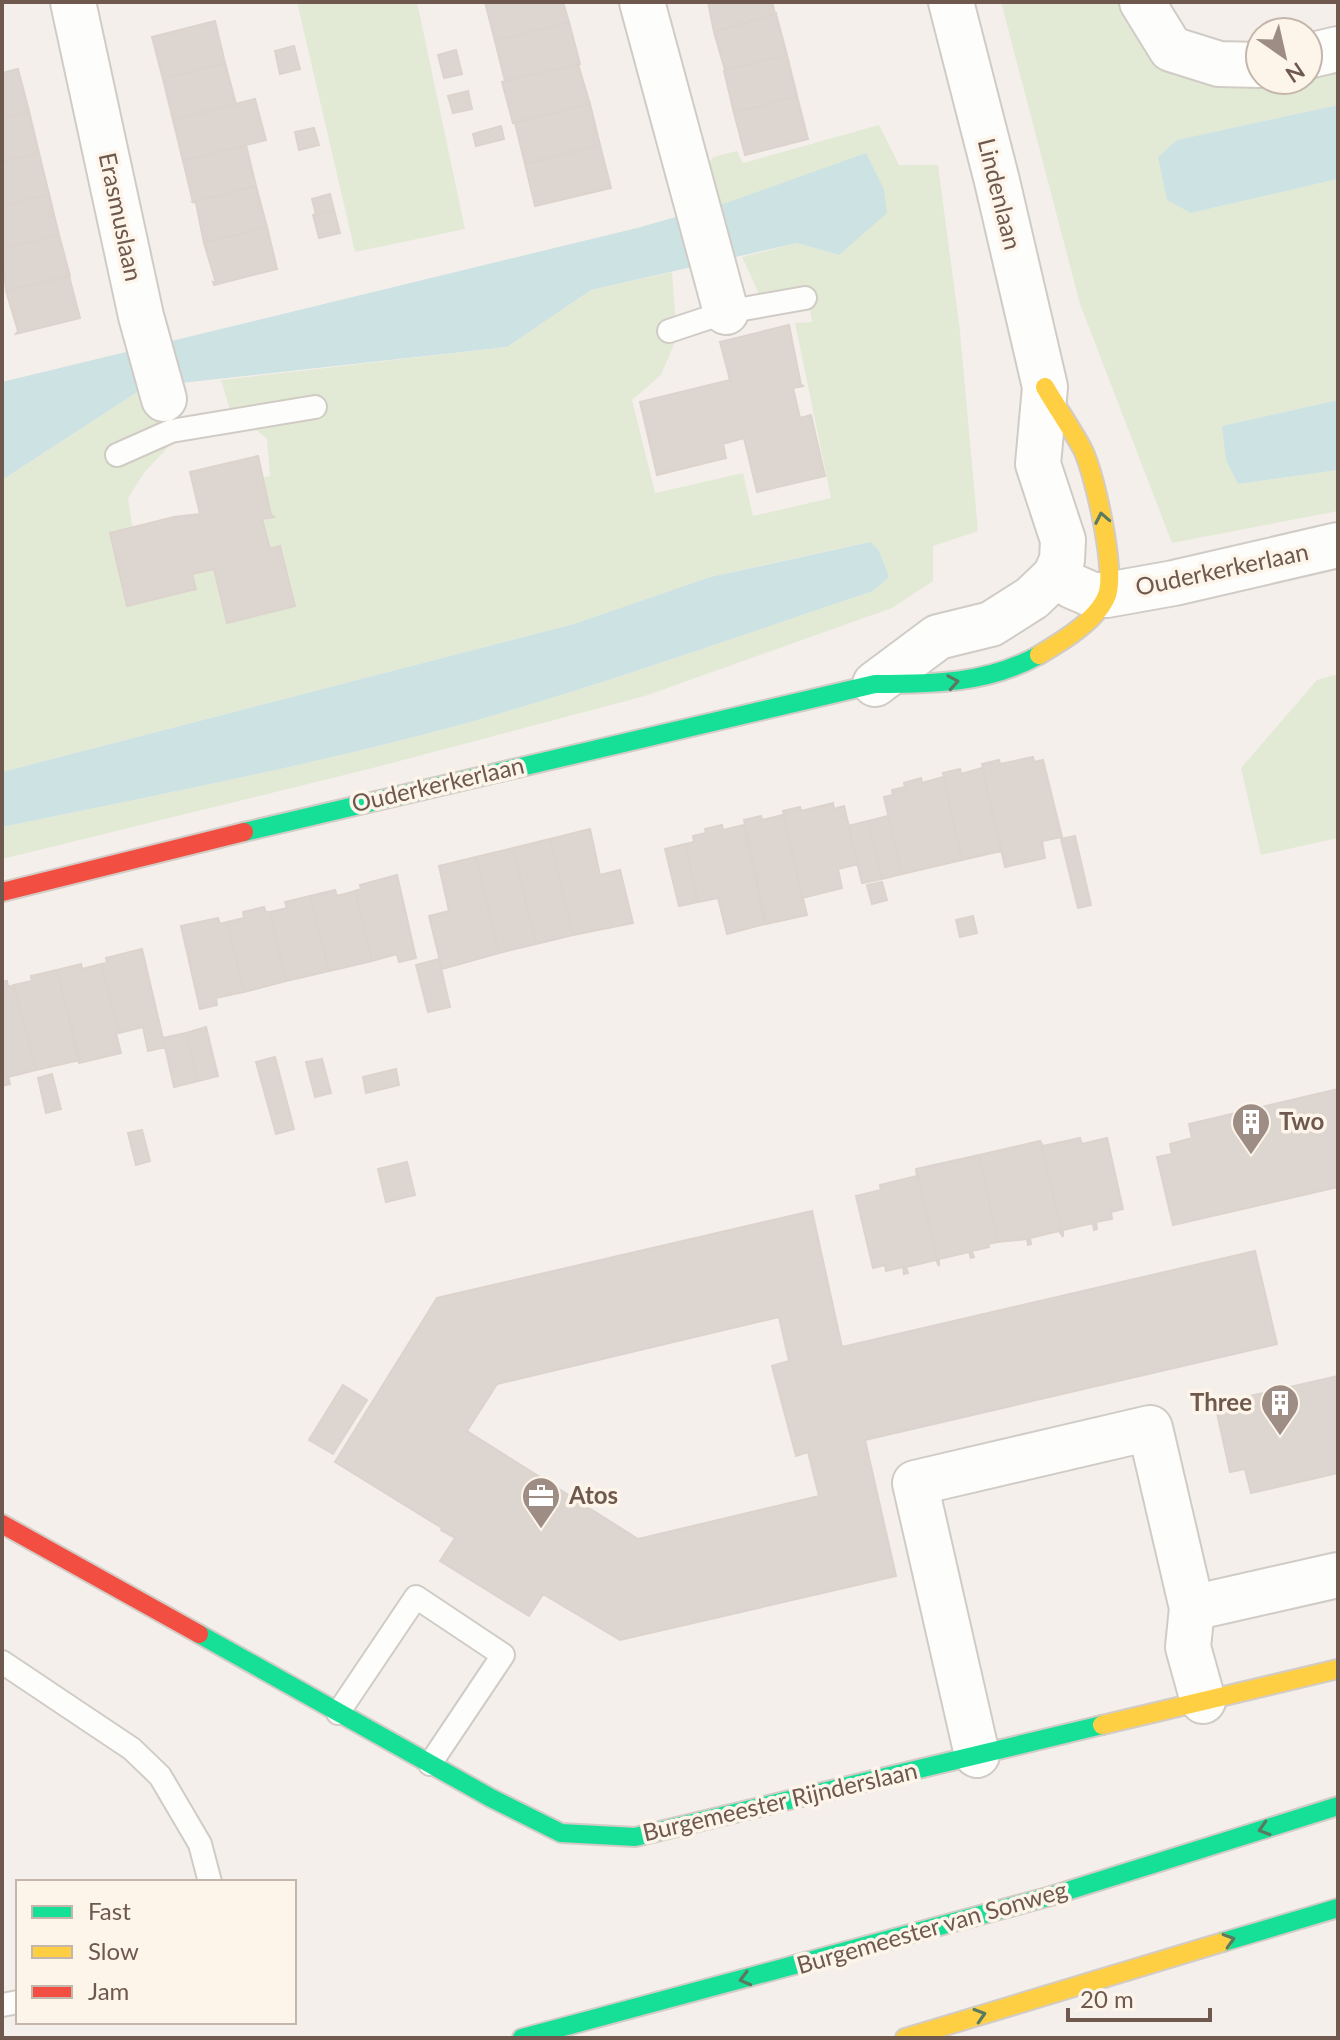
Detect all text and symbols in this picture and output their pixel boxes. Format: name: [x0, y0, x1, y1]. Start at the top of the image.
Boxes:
north arrow: [1244, 16, 1324, 96]
text: N: [1281, 57, 1310, 89]
street label: Lindenlaan: [973, 135, 1028, 252]
street label: Erasmuslaan: [94, 150, 149, 284]
one-way arrow: [1094, 511, 1111, 525]
street label: Ouderkerkerlaan: [1133, 536, 1311, 601]
one-way arrow: [946, 674, 960, 691]
street label: Ouderkerkerlaan: [349, 750, 527, 817]
building icon: Two: [1230, 1101, 1272, 1156]
place label: Two: [1279, 1106, 1324, 1135]
building icon: Three: [1259, 1382, 1301, 1437]
place label: Three: [1190, 1387, 1252, 1416]
office icon: Atos: [520, 1475, 562, 1530]
place label: Atos: [568, 1480, 618, 1509]
street label: Burgemeester Rijnderslaan: [640, 1755, 920, 1846]
one-way arrow: [1257, 1820, 1271, 1836]
street label: Burgemeester van Sonweg: [793, 1874, 1070, 1979]
legend: [16, 1880, 296, 2024]
text: Fast: [88, 1896, 131, 1925]
one-way arrow: [1222, 1934, 1236, 1950]
text: Slow: [88, 1936, 139, 1965]
one-way arrow: [738, 1970, 752, 1987]
scale bar: [1068, 1972, 1210, 2022]
text: Jam: [88, 1976, 129, 2005]
text: 20 m: [1080, 1984, 1134, 2013]
one-way arrow: [973, 2009, 987, 2025]

